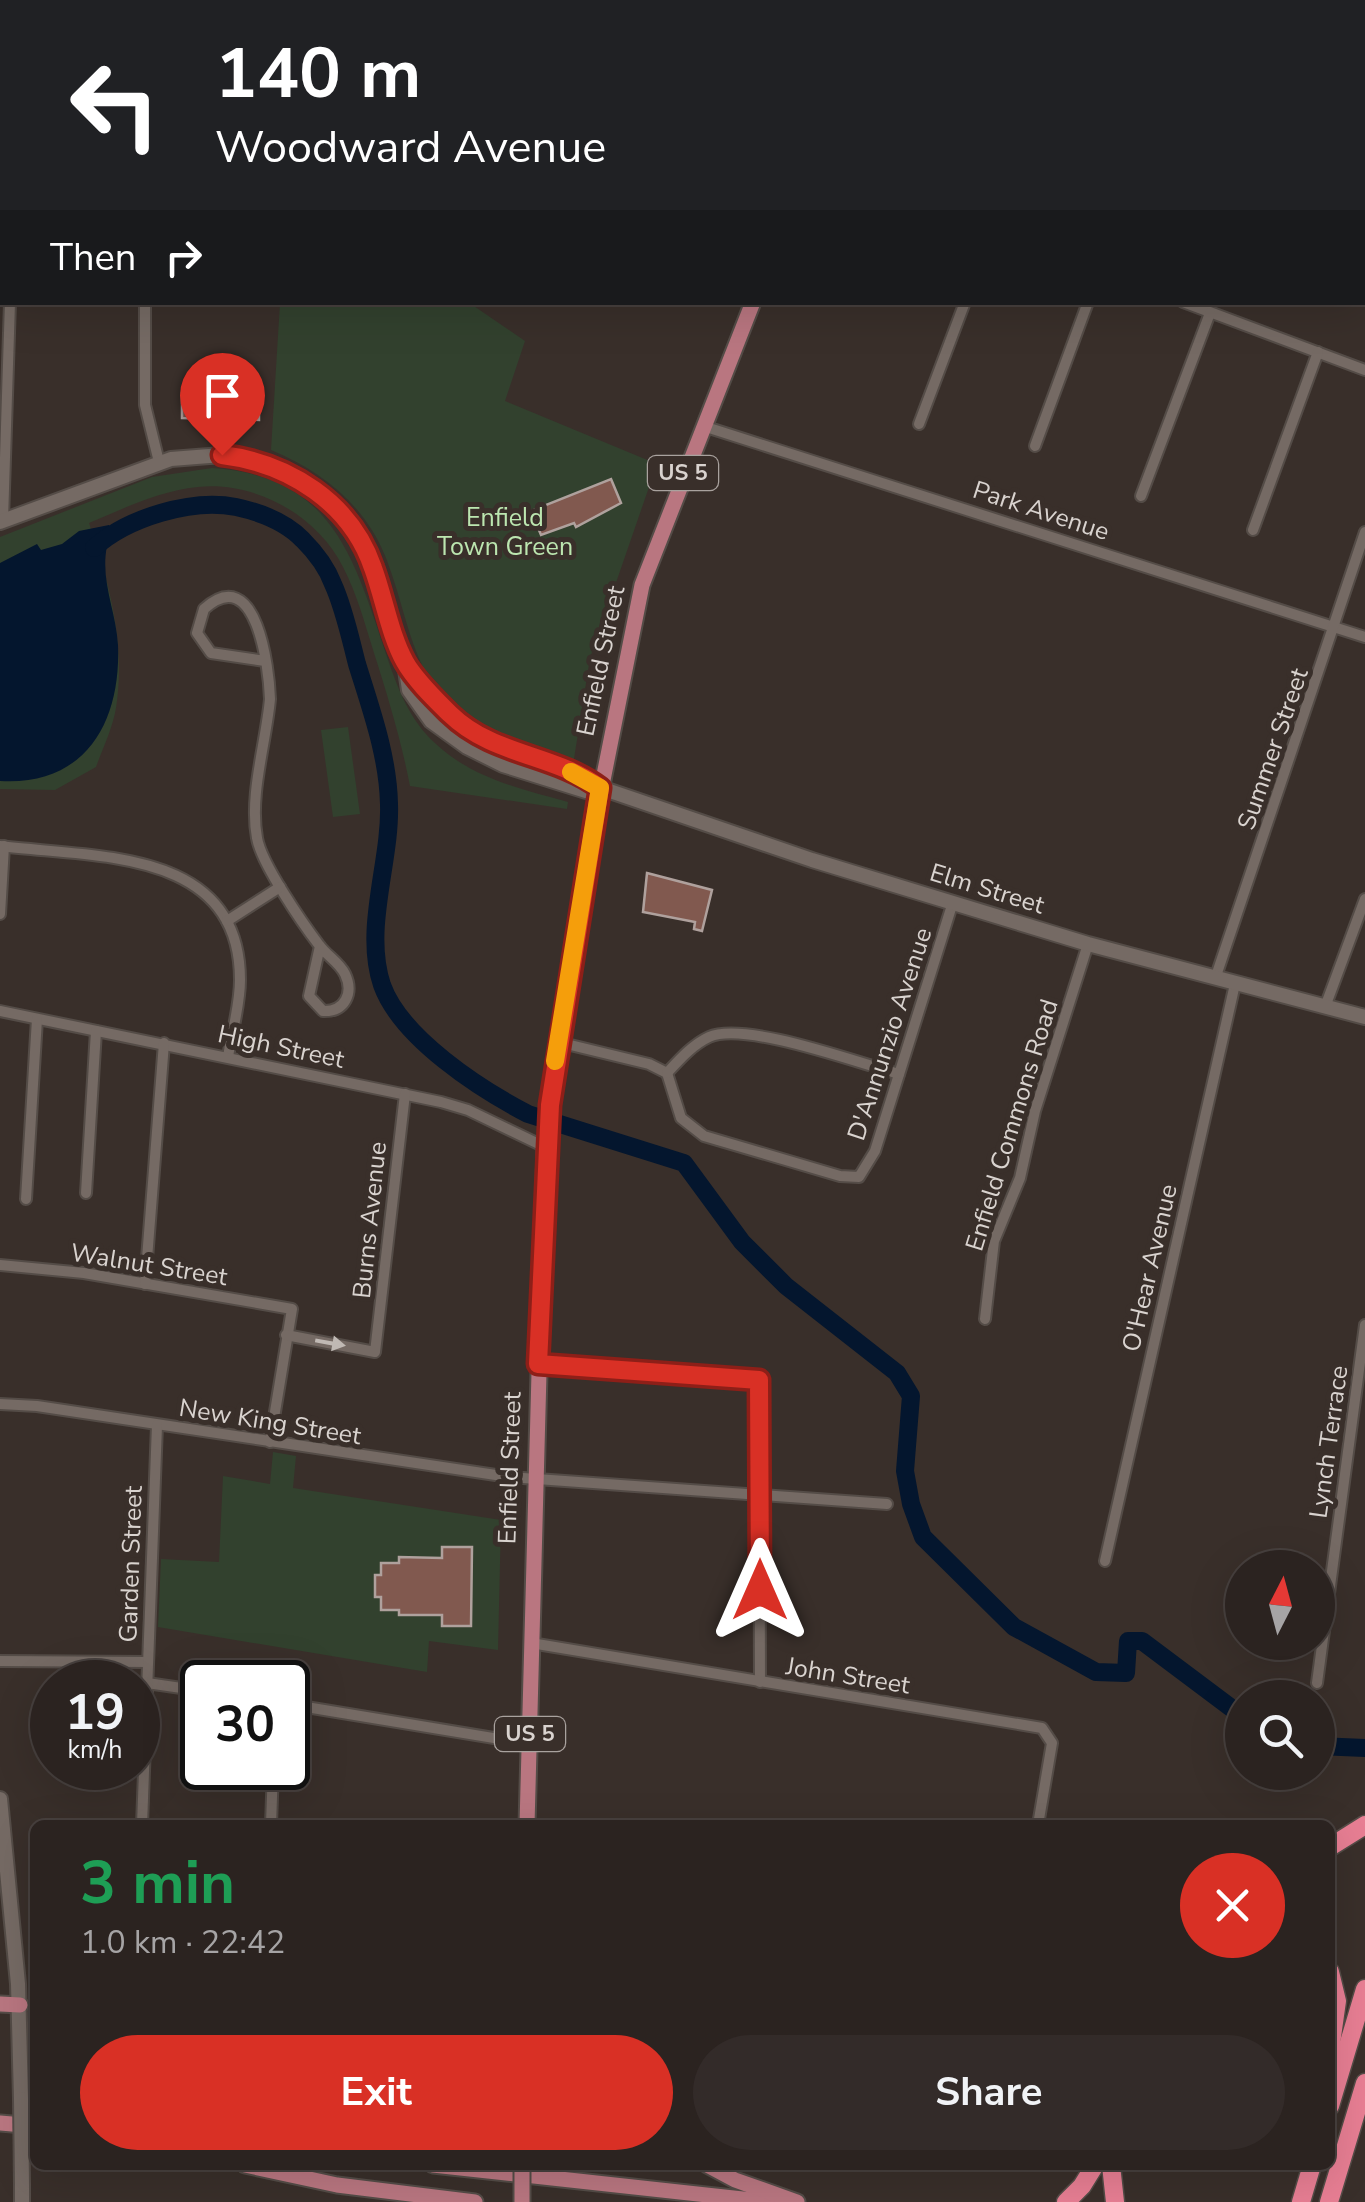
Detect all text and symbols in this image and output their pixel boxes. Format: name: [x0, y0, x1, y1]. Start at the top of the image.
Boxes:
text: 140 m: [215, 26, 421, 122]
icon: left: [50, 40, 180, 170]
text: Woodward Avenue: [215, 117, 606, 178]
icon: right: [156, 230, 211, 285]
text: Then: [50, 232, 136, 283]
pin: [180, 353, 265, 456]
icon: arrive: [195, 368, 250, 423]
road number: US 5: [648, 456, 718, 490]
street label: Park Avenue: [968, 473, 1114, 549]
park label: Enfield Town Green: [437, 501, 573, 564]
street label: Enfield Street: [569, 583, 634, 739]
street label: Summer Street: [1229, 663, 1317, 834]
street label: Elm Street: [926, 855, 1049, 923]
street label: D'Annunzio Avenue: [840, 923, 940, 1145]
street label: Enfield Commons Road: [957, 995, 1067, 1255]
street label: High Street: [215, 1017, 348, 1077]
street label: Burns Avenue: [345, 1140, 395, 1300]
street label: O'Hear Avenue: [1114, 1181, 1186, 1355]
street label: Walnut Street: [68, 1236, 230, 1294]
one-way arrow: [315, 1336, 347, 1351]
street label: Lynch Terrace: [1301, 1363, 1357, 1521]
street label: New King Street: [176, 1391, 364, 1453]
street label: Enfield Street: [490, 1391, 530, 1545]
street label: Garden Street: [111, 1485, 151, 1643]
position arrow: [708, 1538, 812, 1642]
north arrow: [1225, 1550, 1335, 1660]
map controls: [1225, 1550, 1335, 1790]
street label: John Street: [783, 1649, 913, 1703]
speed limit sign: 30: [180, 1660, 310, 1790]
text: 19: [65, 1678, 125, 1747]
button: search: [1225, 1680, 1335, 1790]
road number: US 5: [495, 1717, 565, 1751]
text: km/h: [67, 1733, 123, 1767]
text: 3 min: [80, 1842, 235, 1924]
button: close: [1180, 1853, 1285, 1958]
text: 1.0 km · 22:42: [80, 1921, 285, 1964]
button: Exit: [80, 2035, 673, 2150]
button: Share: [693, 2035, 1285, 2150]

